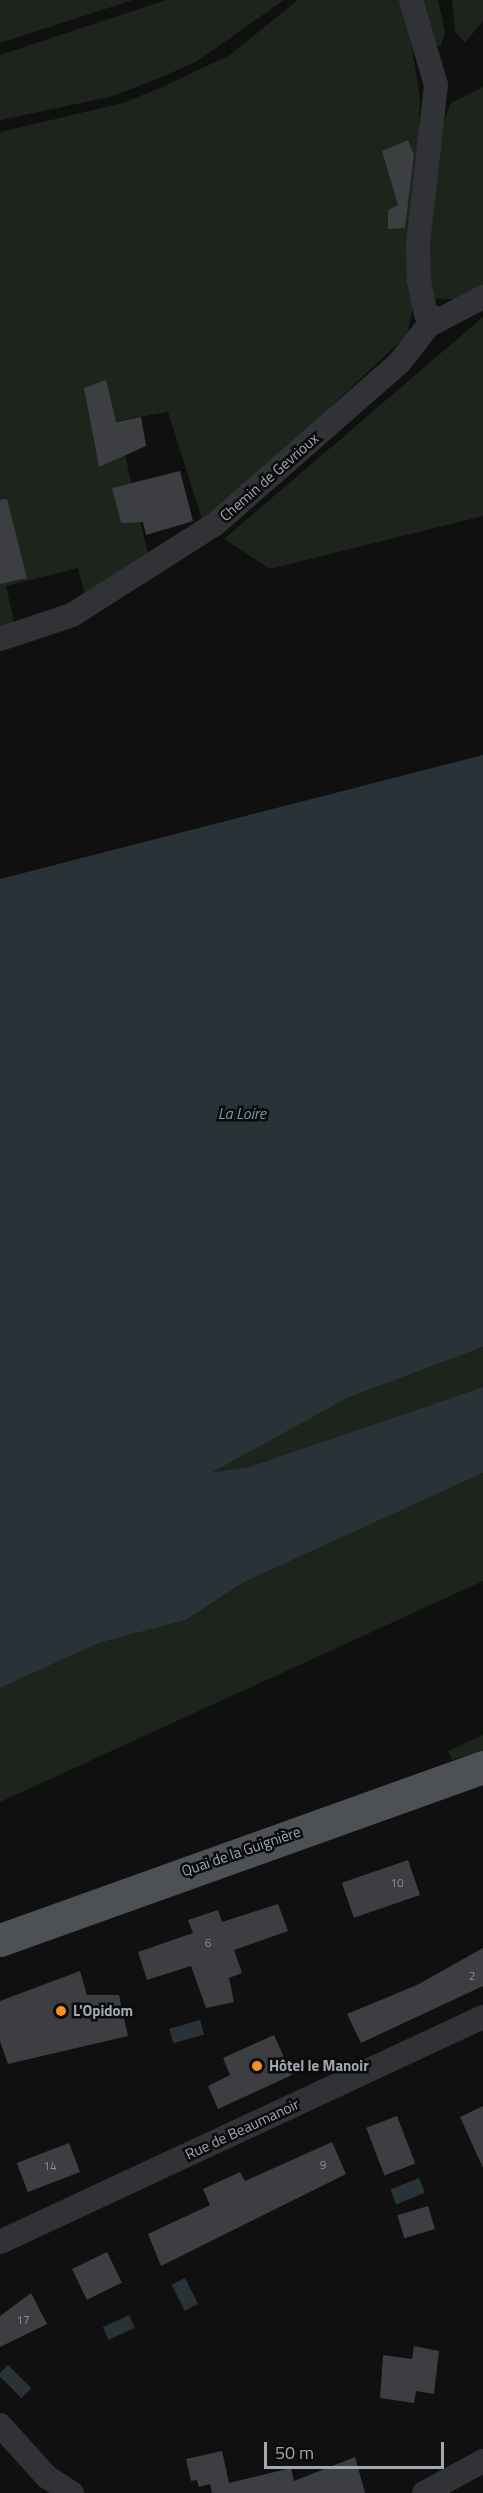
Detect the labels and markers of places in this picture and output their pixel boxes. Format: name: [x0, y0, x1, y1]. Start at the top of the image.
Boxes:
place label: L'Opidom: [73, 2002, 133, 2020]
marker: L'Opidom: [54, 2004, 68, 2018]
place label: Hôtel le Manoir: [269, 2057, 369, 2075]
marker: Hôtel le Manoir: [250, 2059, 264, 2073]

